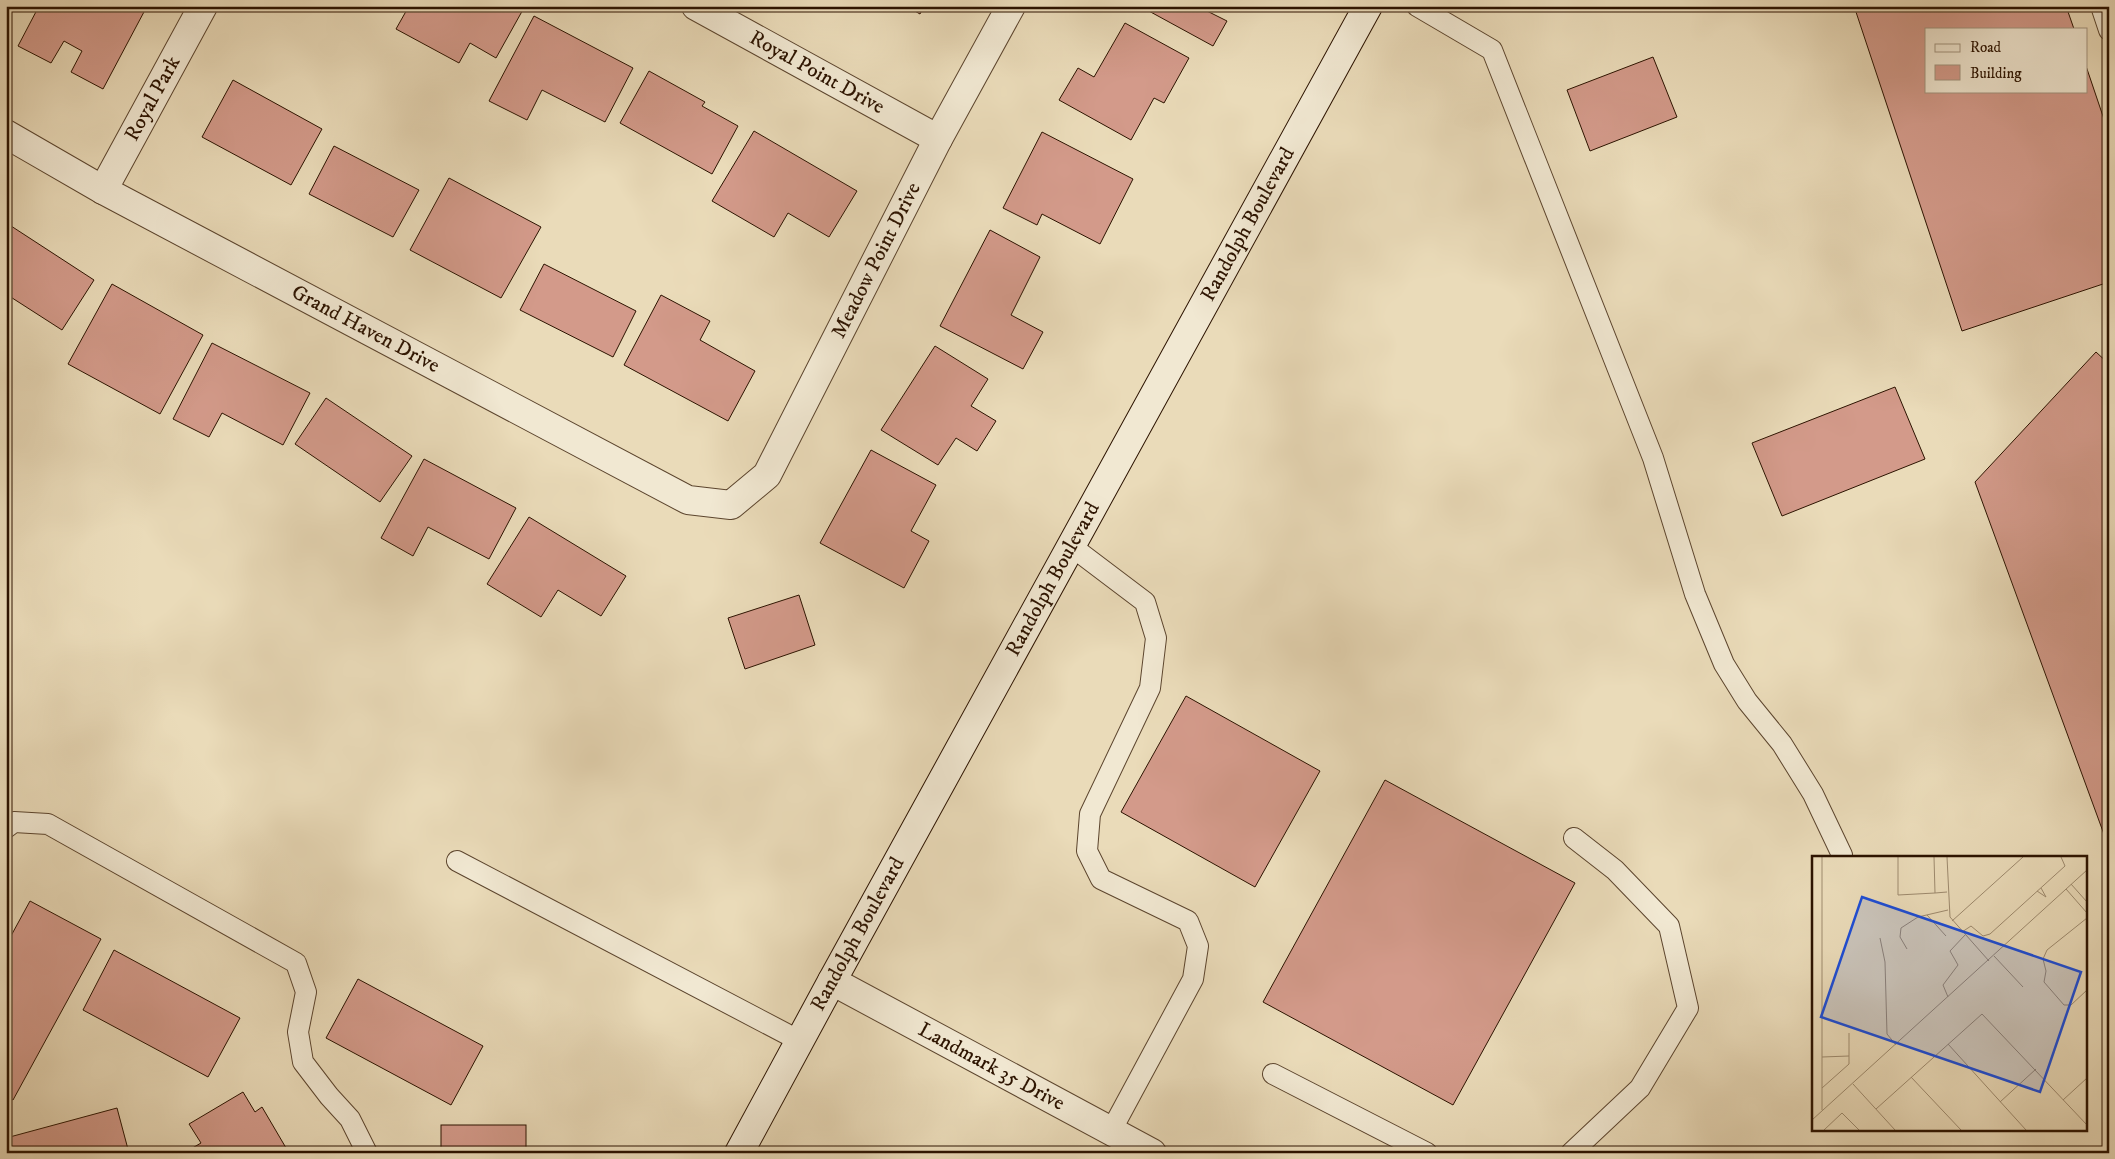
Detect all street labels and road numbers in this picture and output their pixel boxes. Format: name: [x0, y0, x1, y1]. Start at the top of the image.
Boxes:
street label: Royal Point Drive: [745, 25, 889, 120]
street label: Royal Park: [119, 51, 187, 146]
street label: Randolph Boulevard: [1195, 142, 1301, 306]
street label: Meadow Point Drive: [826, 178, 927, 343]
street label: Grand Haven Drive: [287, 279, 444, 379]
street label: Randolph Boulevard: [1000, 497, 1106, 661]
street label: Randolph Boulevard: [805, 852, 911, 1016]
street label: Landmark 35 Drive: [914, 1017, 1069, 1117]

